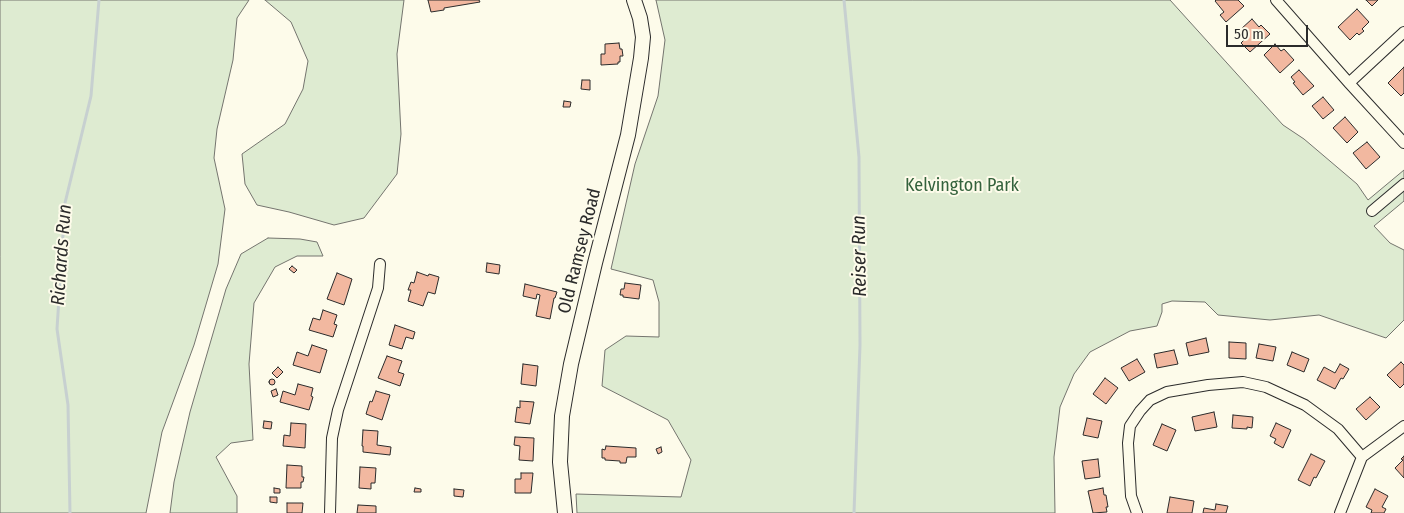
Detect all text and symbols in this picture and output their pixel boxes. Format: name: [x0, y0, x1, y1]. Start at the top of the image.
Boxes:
scale bar: [1229, 15, 1312, 47]
text: 50 m: [1234, 25, 1264, 43]
park label: Kelvington Park: [905, 175, 1019, 197]
street label: Old Ramsey Road: [554, 186, 606, 316]
water label: Richards Run: [47, 204, 77, 306]
water label: Reiser Run: [848, 215, 872, 297]

